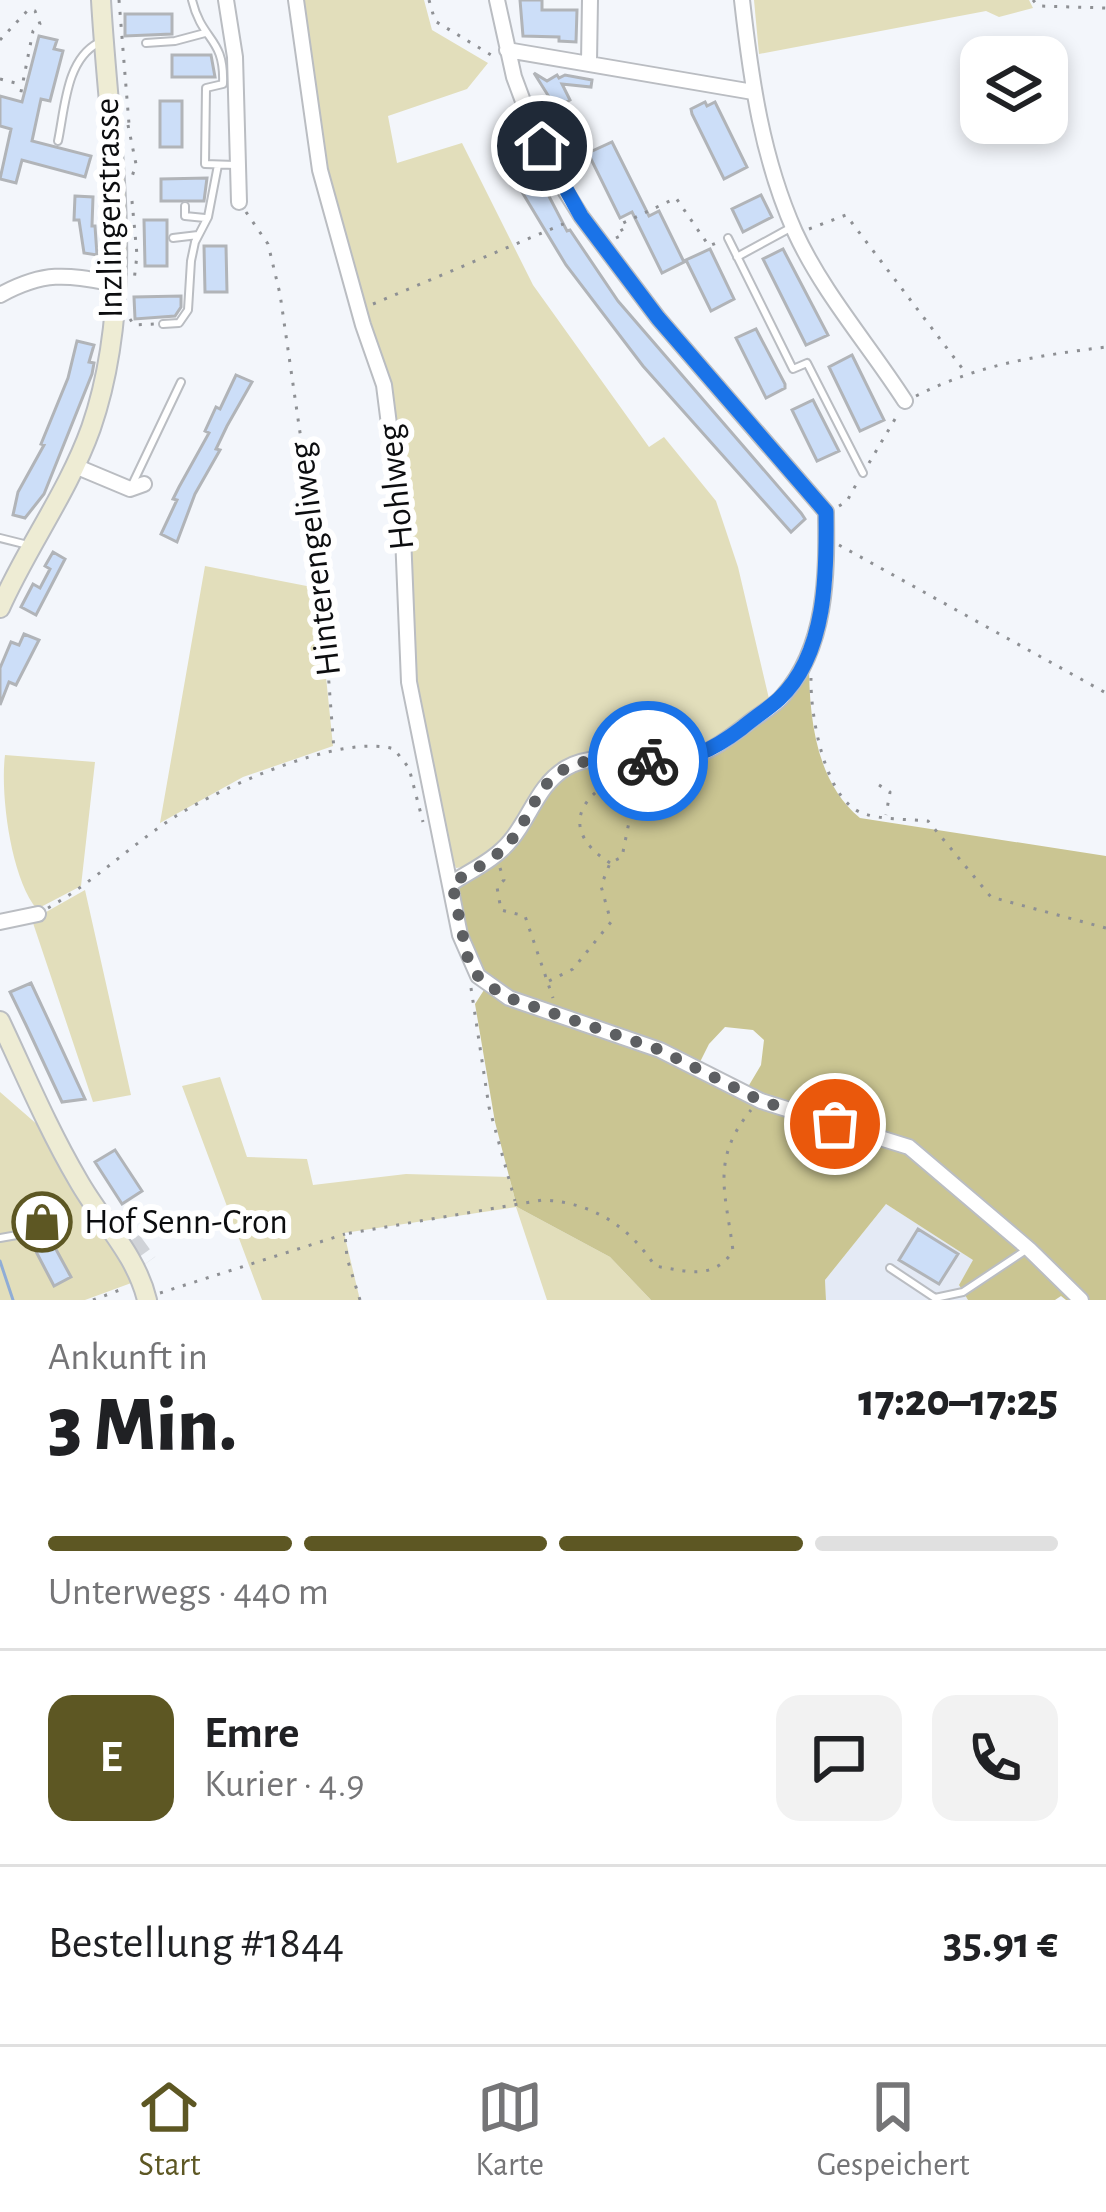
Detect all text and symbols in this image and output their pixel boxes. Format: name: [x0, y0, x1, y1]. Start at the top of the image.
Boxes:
map controls: [960, 36, 1068, 144]
button: layers: [960, 36, 1068, 144]
pin: [491, 95, 593, 197]
street label: Inzlingerstrasse: [89, 97, 129, 319]
icon: home: [509, 113, 575, 179]
street label: Hohlweg: [371, 422, 421, 552]
street label: Hinterengeliweg: [283, 439, 347, 678]
courier: [588, 701, 708, 821]
icon: bike: [615, 728, 681, 794]
pin: [784, 1073, 886, 1175]
icon: bag: [802, 1091, 868, 1157]
shop icon: Hof Senn-Cron: [11, 1191, 73, 1253]
place label: Hof Senn-Cron: [84, 1204, 288, 1240]
text: Ankunft in: [48, 1338, 208, 1377]
text: 17:20–17:25: [858, 1379, 1058, 1424]
text: 3 Min.: [48, 1387, 237, 1465]
text: Unterwegs · 440 m: [48, 1573, 329, 1612]
button: chat: [776, 1695, 902, 1821]
button: phone: [932, 1695, 1058, 1821]
text: Emre: [204, 1711, 299, 1756]
text: E: [100, 1735, 122, 1780]
text: Kurier · 4.9: [204, 1765, 365, 1804]
text: Bestellung #1844: [48, 1921, 344, 1966]
text: 35.91 €: [943, 1921, 1058, 1966]
tab: Start: [136, 2074, 202, 2186]
tab: Karte: [475, 2074, 544, 2186]
tab: Gespeichert: [817, 2074, 970, 2186]

